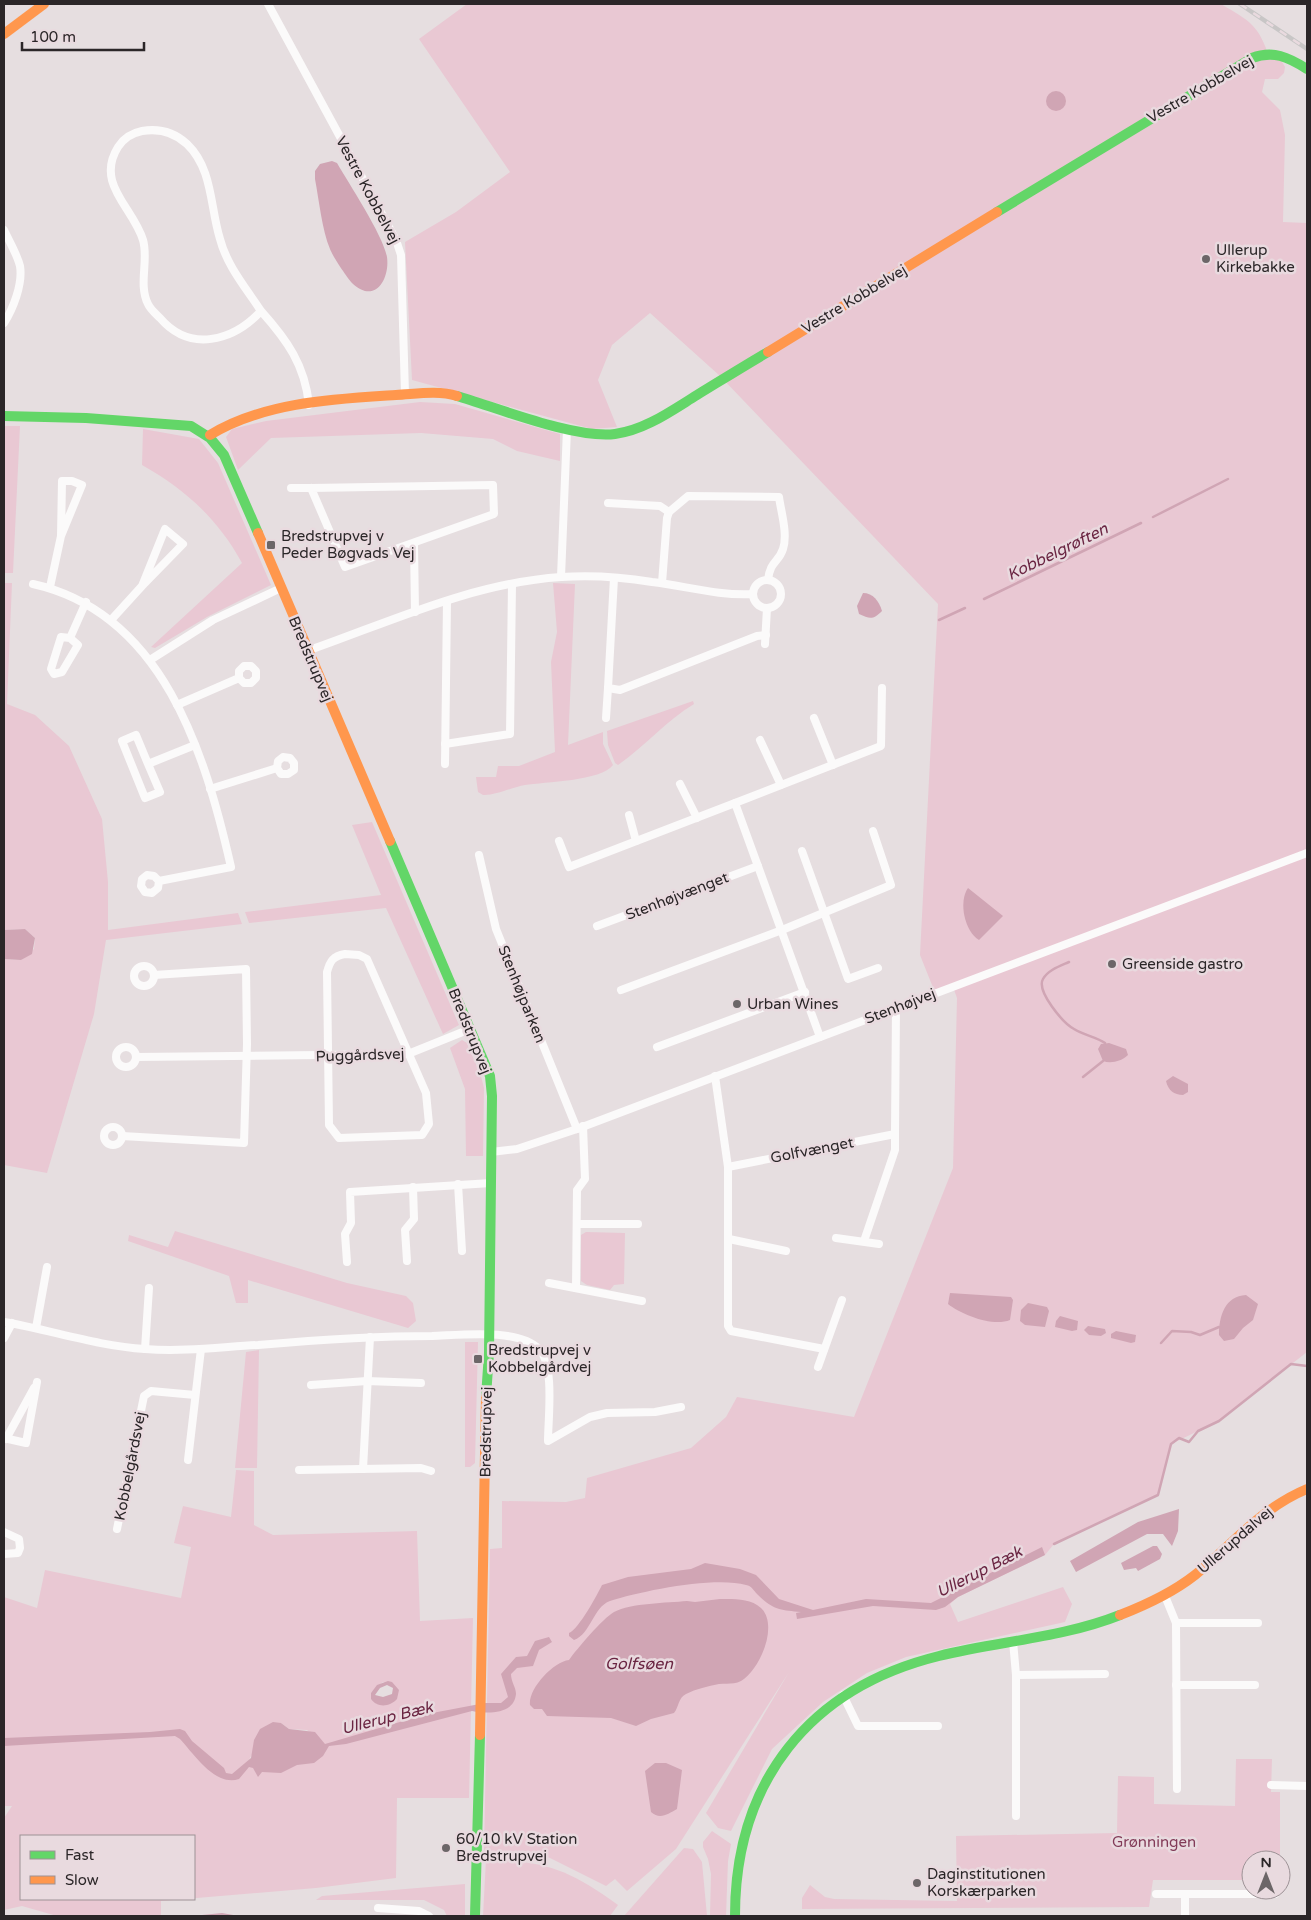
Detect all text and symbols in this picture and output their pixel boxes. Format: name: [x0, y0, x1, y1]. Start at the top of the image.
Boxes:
scale bar: [22, 20, 145, 52]
text: 100 m: [30, 28, 76, 46]
street label: Vestre Kobbelvej: [1144, 51, 1256, 127]
street label: Vestre Kobbelvej: [332, 133, 404, 247]
place label: Ullerup Kirkebakke: [1216, 241, 1295, 276]
marker: Ullerup Kirkebakke: [1200, 253, 1212, 265]
street label: Vestre Kobbelvej: [798, 261, 910, 337]
water label: Kobbelgrøften: [1004, 518, 1112, 585]
place label: Bredstrupvej v Peder Bøgvads Vej: [281, 527, 415, 562]
marker: Bredstrupvej v Peder Bøgvads Vej: [265, 539, 277, 551]
street label: Bredstrupvej: [285, 614, 337, 704]
street label: Stenhøjvænget: [623, 868, 731, 924]
street label: Stenhøjparken: [494, 943, 550, 1045]
place label: Greenside gastro: [1122, 955, 1243, 973]
marker: Greenside gastro: [1106, 958, 1118, 970]
street label: Stenhøjvej: [862, 984, 938, 1028]
street label: Bredstrupvej: [445, 985, 495, 1077]
place label: Urban Wines: [747, 995, 838, 1013]
marker: Urban Wines: [731, 998, 743, 1010]
street label: Puggårdsvej: [315, 1044, 405, 1066]
street label: Golfvænget: [769, 1133, 855, 1167]
place label: Bredstrupvej v Kobbelgårdvej: [488, 1341, 591, 1376]
marker: Bredstrupvej v Kobbelgårdvej: [472, 1353, 484, 1365]
street label: Bredstrupvej: [476, 1386, 496, 1478]
street label: Kobbelgårdsvej: [111, 1410, 149, 1522]
street label: Ullerupdalvej: [1194, 1503, 1276, 1577]
water label: Ullerup Bæk: [933, 1541, 1027, 1602]
water label: Golfsøen: [605, 1654, 674, 1674]
water label: Ullerup Bæk: [339, 1697, 436, 1739]
place label: 60/10 kV Station Bredstrupvej: [456, 1830, 577, 1865]
park label: Grønningen: [1112, 1833, 1196, 1851]
legend: [20, 1835, 195, 1900]
marker: 60/10 kV Station Bredstrupvej: [440, 1842, 452, 1854]
text: Fast: [65, 1846, 95, 1864]
north arrow: [1241, 1850, 1291, 1900]
text: N: [1260, 1854, 1272, 1871]
place label: Daginstitutionen Korskærparken: [927, 1865, 1046, 1900]
text: Slow: [65, 1871, 99, 1889]
marker: Daginstitutionen Korskærparken: [911, 1877, 923, 1889]

